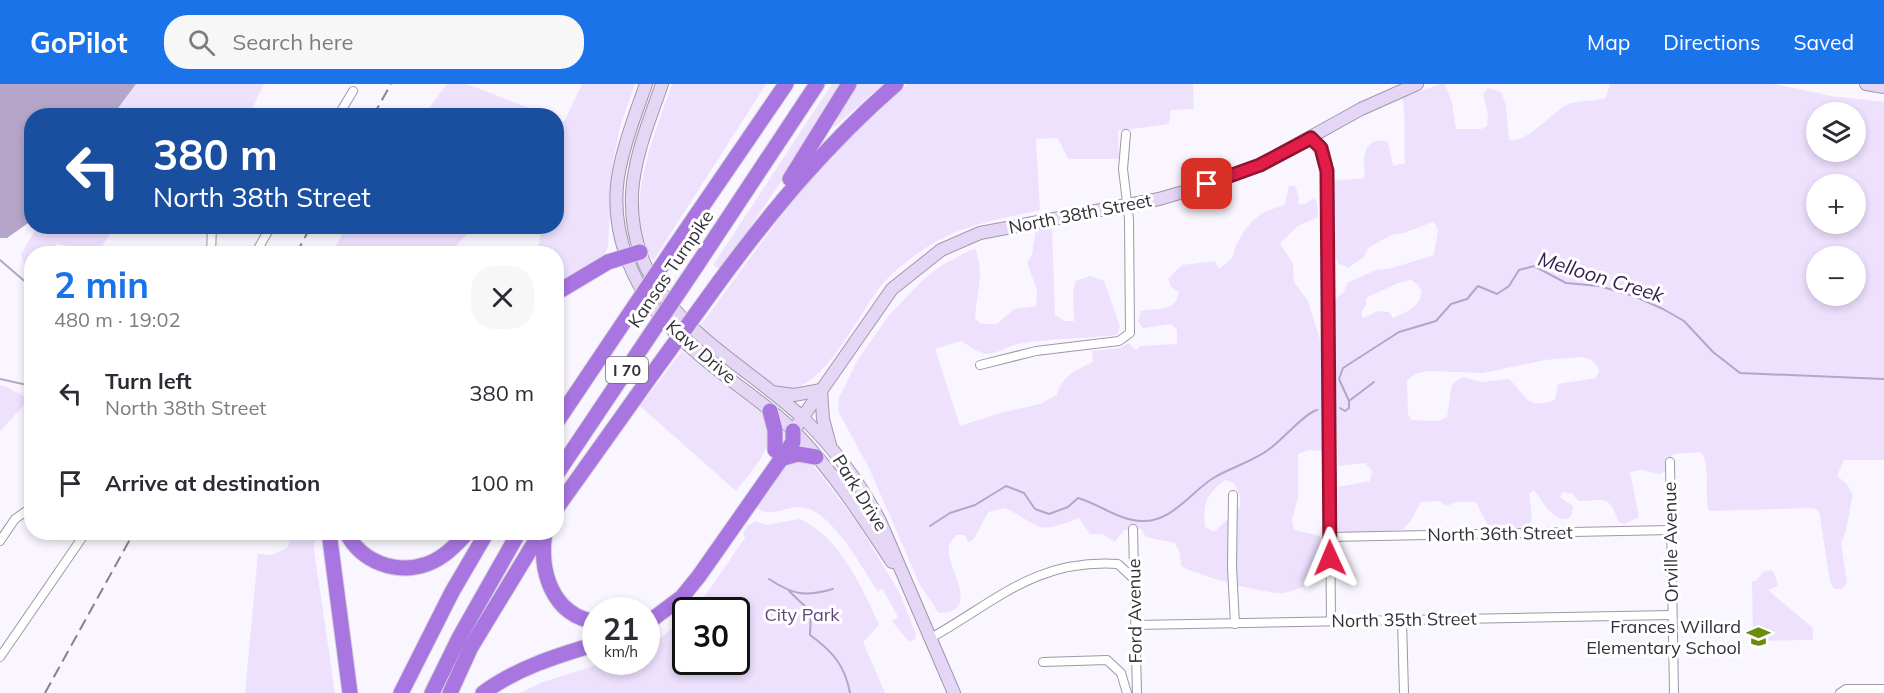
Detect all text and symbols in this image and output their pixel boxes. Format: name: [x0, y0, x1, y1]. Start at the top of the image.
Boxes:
search box: [164, 15, 584, 69]
text: GoPilot: [30, 25, 128, 60]
icon: search: [185, 26, 218, 59]
text: Search here: [233, 28, 354, 56]
text: Map: [1587, 29, 1630, 55]
text: Directions: [1663, 29, 1760, 55]
text: Saved: [1793, 29, 1854, 55]
map controls: [1806, 102, 1866, 306]
button: layers: [1806, 102, 1866, 162]
text: 380 m: [153, 128, 278, 181]
icon: left: [54, 132, 132, 210]
pin: [1181, 158, 1232, 209]
icon: arrive: [1190, 167, 1223, 200]
button: +: [1806, 174, 1866, 234]
text: North 38th Street: [153, 180, 371, 214]
street label: North 38th Street: [1006, 188, 1153, 239]
street label: Kansas Turnpike: [623, 205, 718, 332]
water label: Melloon Creek: [1535, 246, 1668, 308]
button: −: [1806, 246, 1866, 306]
text: 2 min: [54, 262, 149, 307]
button: close: [471, 266, 534, 329]
text: 480 m · 19:02: [54, 307, 180, 332]
street label: Kaw Drive: [661, 315, 741, 388]
road number: I 70: [606, 357, 648, 383]
text: Turn left: [105, 367, 192, 395]
icon: left: [54, 377, 87, 410]
text: 380 m: [469, 379, 534, 407]
text: North 38th Street: [105, 395, 266, 420]
street label: Park Drive: [828, 450, 893, 535]
icon: arrive: [54, 467, 87, 500]
text: Arrive at destination: [105, 469, 320, 497]
text: 100 m: [469, 469, 534, 497]
street label: Orville Avenue: [1658, 482, 1683, 602]
street label: North 36th Street: [1427, 521, 1573, 546]
position arrow: [1298, 526, 1362, 590]
street label: Ford Avenue: [1122, 558, 1147, 664]
speed limit sign: 30: [672, 597, 750, 675]
park label: City Park: [764, 603, 840, 626]
street label: North 35th Street: [1331, 607, 1477, 632]
text: 21: [603, 610, 639, 648]
place label: Frances Willard Elementary School: [1586, 615, 1741, 659]
school or university icon: Frances Willard Elementary School: [1746, 624, 1772, 650]
text: km/h: [604, 642, 638, 661]

